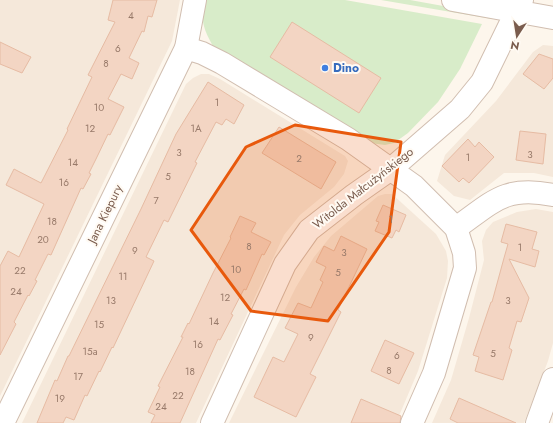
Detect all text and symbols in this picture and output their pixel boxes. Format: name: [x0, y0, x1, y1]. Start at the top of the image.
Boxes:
house number: 4: [128, 8, 134, 23]
north arrow: [497, 16, 537, 56]
text: N: [509, 37, 521, 55]
house number: 6: [115, 41, 121, 56]
house number: 8: [103, 56, 109, 71]
place label: Dino: [333, 59, 359, 77]
marker: Dino: [320, 63, 330, 73]
house number: 1: [215, 95, 219, 110]
house number: 10: [94, 100, 104, 115]
house number: 12: [85, 121, 95, 136]
house number: 1A: [190, 121, 202, 136]
street label: Witolda Małcużyńskiego: [309, 143, 418, 233]
house number: 3: [176, 145, 182, 160]
house number: 3: [527, 147, 533, 162]
house number: 1: [466, 150, 470, 165]
house number: 2: [296, 151, 302, 166]
house number: 14: [68, 155, 78, 170]
house number: 5: [165, 169, 171, 184]
house number: 16: [59, 175, 69, 190]
street label: Jana Kiepury: [82, 181, 127, 248]
house number: 7: [153, 193, 159, 208]
house number: 1: [389, 212, 393, 227]
house number: 18: [47, 214, 57, 229]
house number: 20: [37, 232, 49, 247]
house number: 8: [246, 239, 252, 254]
house number: 1: [518, 240, 522, 255]
house number: 9: [132, 243, 138, 258]
house number: 3: [341, 245, 347, 260]
house number: 10: [231, 262, 241, 277]
house number: 22: [14, 263, 26, 278]
house number: 5: [335, 265, 341, 280]
house number: 11: [119, 269, 128, 284]
house number: 24: [10, 284, 22, 299]
house number: 12: [220, 290, 230, 305]
house number: 13: [106, 293, 117, 308]
house number: 3: [505, 293, 511, 308]
house number: 14: [209, 314, 219, 329]
house number: 15: [94, 317, 104, 332]
house number: 9: [308, 330, 314, 345]
house number: 16: [193, 337, 203, 352]
house number: 15a: [83, 344, 98, 359]
house number: 5: [490, 346, 496, 361]
house number: 6: [394, 348, 400, 363]
house number: 8: [386, 363, 392, 378]
house number: 18: [185, 364, 195, 379]
house number: 17: [73, 369, 84, 384]
house number: 22: [172, 388, 184, 403]
house number: 19: [55, 391, 65, 406]
house number: 24: [155, 399, 167, 414]

